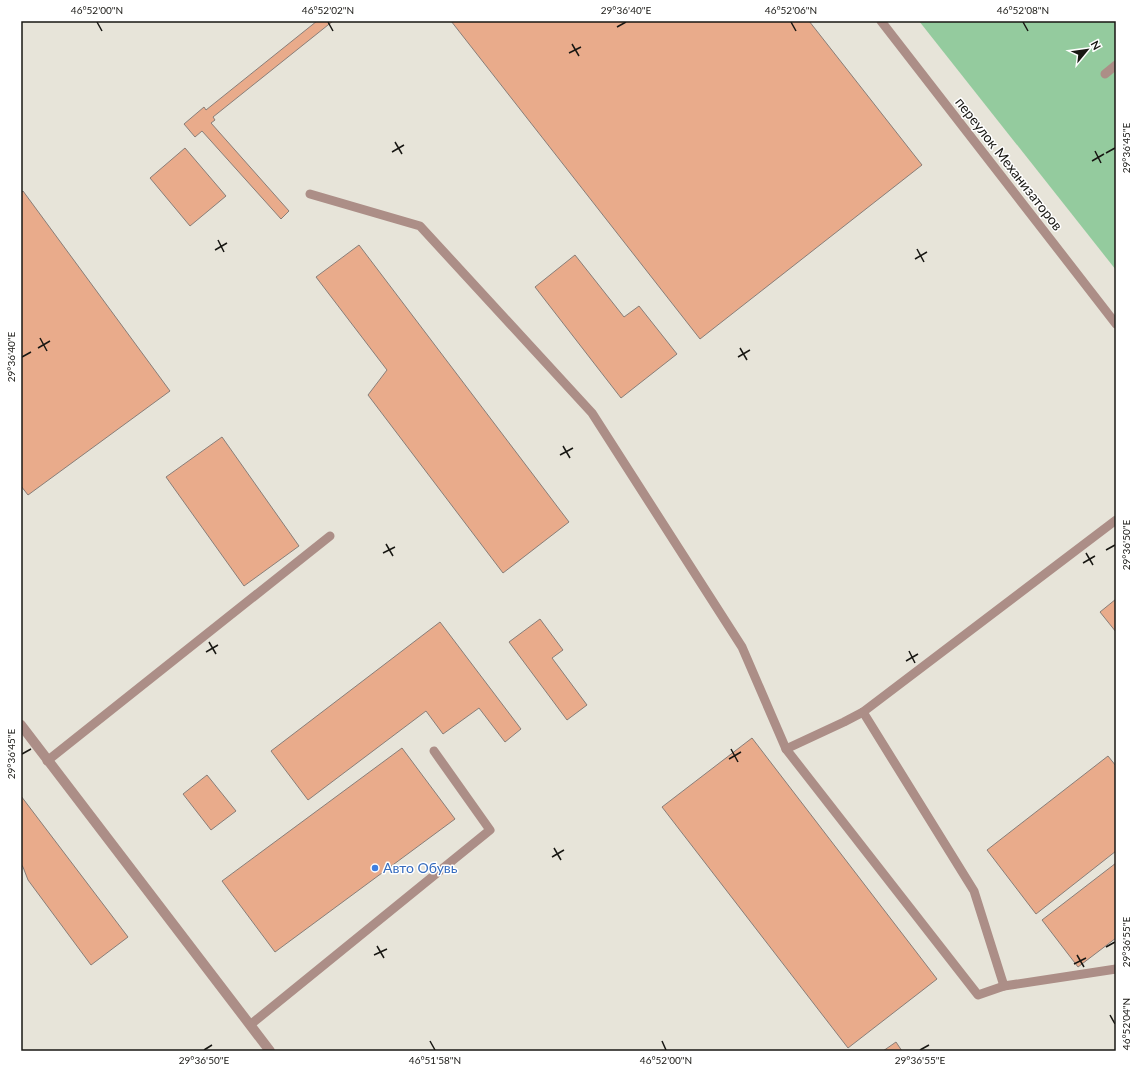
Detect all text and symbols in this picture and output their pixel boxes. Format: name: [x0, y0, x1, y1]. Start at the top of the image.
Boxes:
text: 46°52'00"N: [71, 4, 123, 16]
text: 46°52'02"N: [302, 4, 354, 16]
text: 29°36'40"E: [601, 4, 651, 16]
text: 46°52'06"N: [765, 4, 817, 16]
text: 46°52'08"N: [997, 4, 1049, 16]
north arrow: [1067, 30, 1107, 70]
text: N: [1088, 38, 1104, 52]
street label: переулок Механизаторов: [952, 94, 1067, 234]
text: 29°36'45"E: [1120, 123, 1132, 173]
text: 29°36'40"E: [5, 332, 17, 382]
text: 29°36'50"E: [1120, 520, 1132, 570]
text: 29°36'45"E: [5, 729, 17, 779]
place label: Авто Обувь: [383, 859, 458, 876]
marker: Авто Обувь: [370, 863, 380, 873]
text: 29°36'55"E: [1120, 917, 1132, 967]
text: 46°52'04"N: [1120, 998, 1132, 1050]
text: 29°36'50"E: [179, 1054, 229, 1066]
text: 46°51'58"N: [409, 1054, 461, 1066]
text: 46°52'00"N: [640, 1054, 692, 1066]
text: 29°36'55"E: [895, 1054, 945, 1066]

